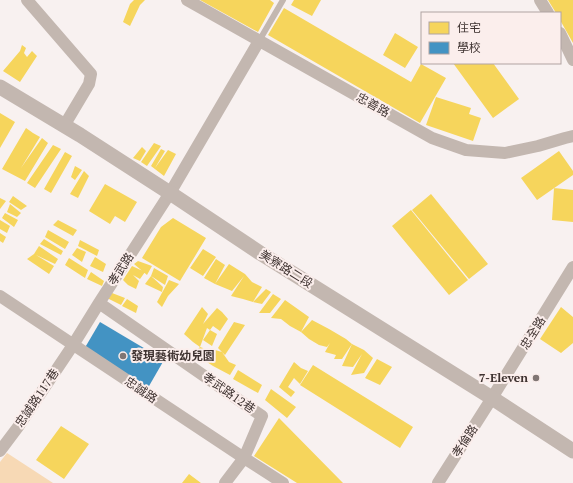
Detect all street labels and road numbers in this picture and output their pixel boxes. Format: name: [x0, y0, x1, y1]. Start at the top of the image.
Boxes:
street label: 忠善路: [354, 89, 393, 120]
street label: 美寮路二段: [257, 246, 316, 291]
street label: 孝武路: [104, 250, 137, 288]
street label: 忠全路: [517, 313, 548, 352]
street label: 忠誠路117巷: [12, 366, 62, 430]
street label: 孝武路12巷: [200, 369, 258, 416]
street label: 忠誠路: [122, 373, 160, 406]
street label: 孝倫路: [448, 422, 481, 460]

